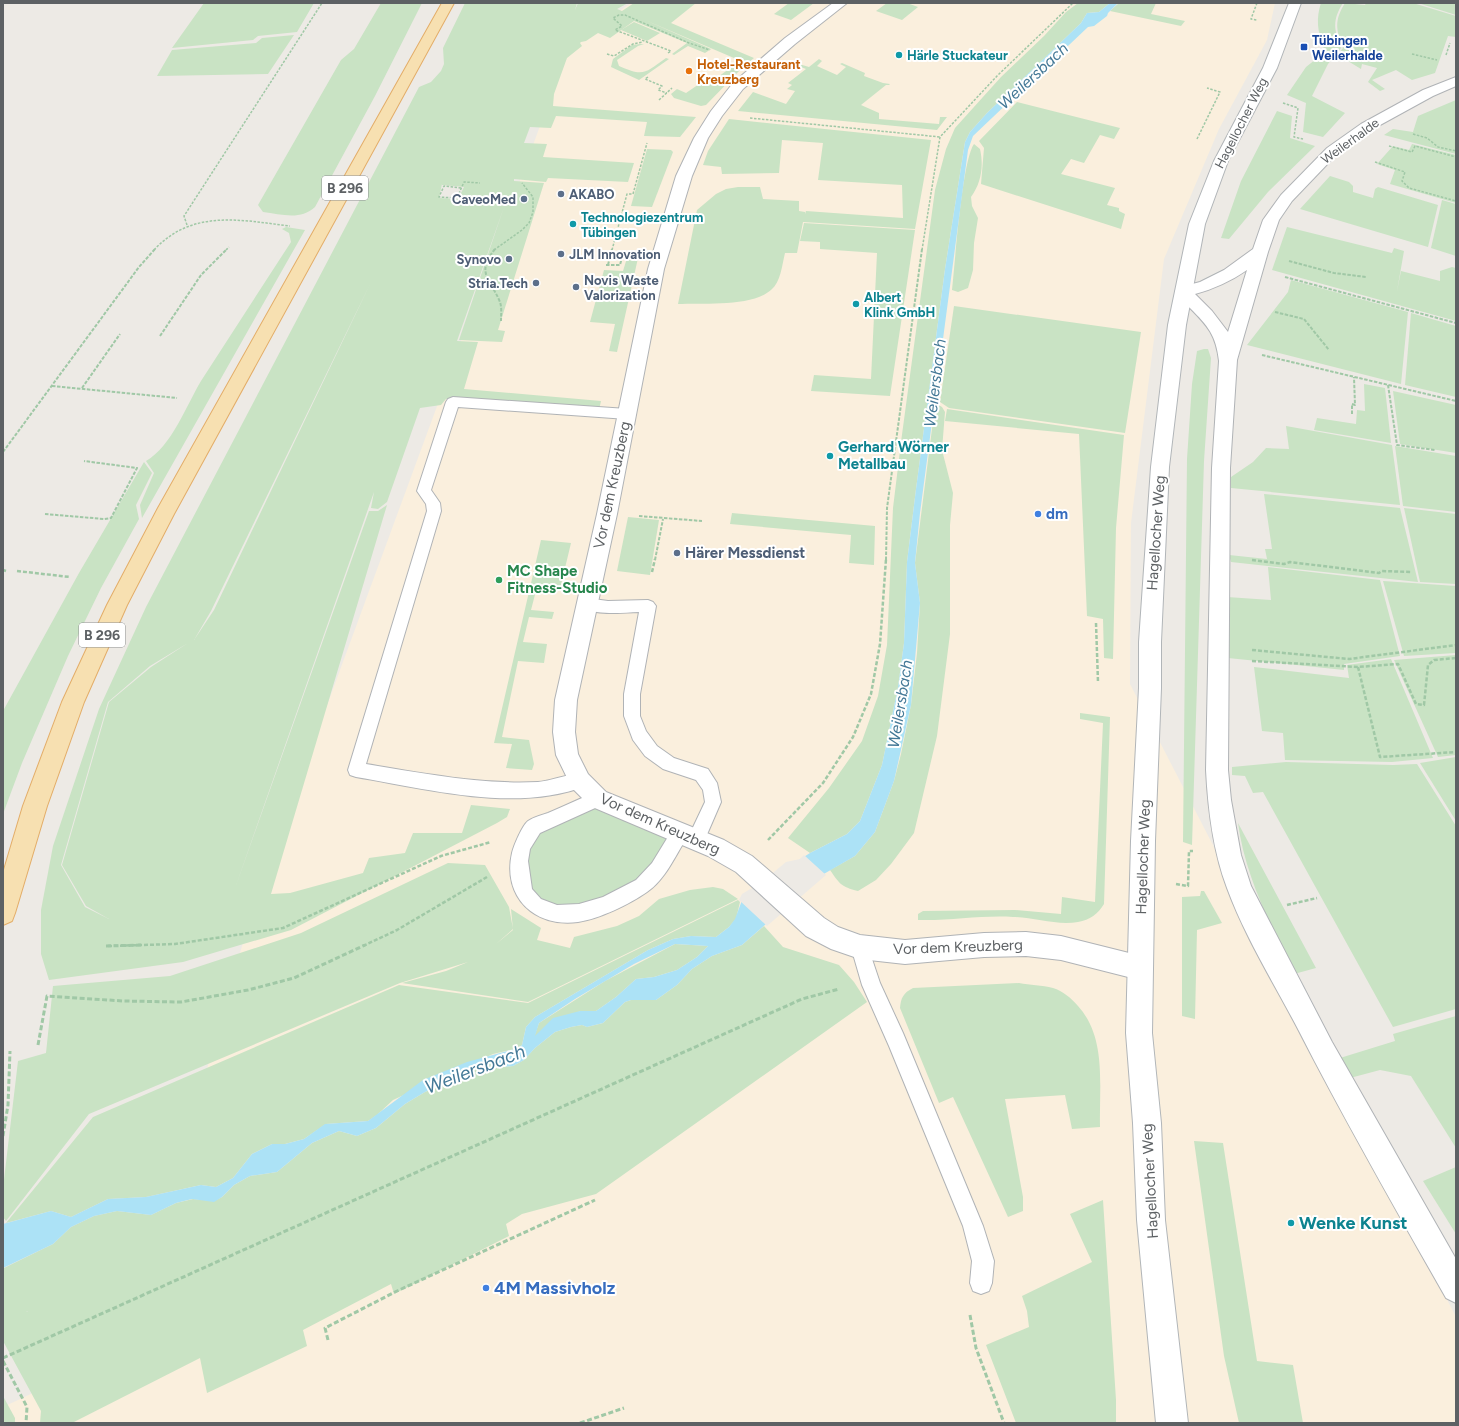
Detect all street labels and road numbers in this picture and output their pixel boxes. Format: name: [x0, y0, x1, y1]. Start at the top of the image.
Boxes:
street label: Hagellocher Weg: [1212, 75, 1270, 171]
street label: Weilerhalde: [1318, 115, 1382, 167]
road number: B 296: [322, 176, 368, 200]
street label: Vor dem Kreuzberg: [590, 420, 634, 550]
street label: Hagellocher Weg: [1143, 475, 1169, 591]
road number: B 296: [79, 623, 125, 647]
street label: Vor dem Kreuzberg: [597, 789, 723, 859]
street label: Hagellocher Weg: [1132, 799, 1154, 915]
street label: Vor dem Kreuzberg: [893, 936, 1023, 958]
street label: Hagellocher Weg: [1138, 1123, 1162, 1239]

